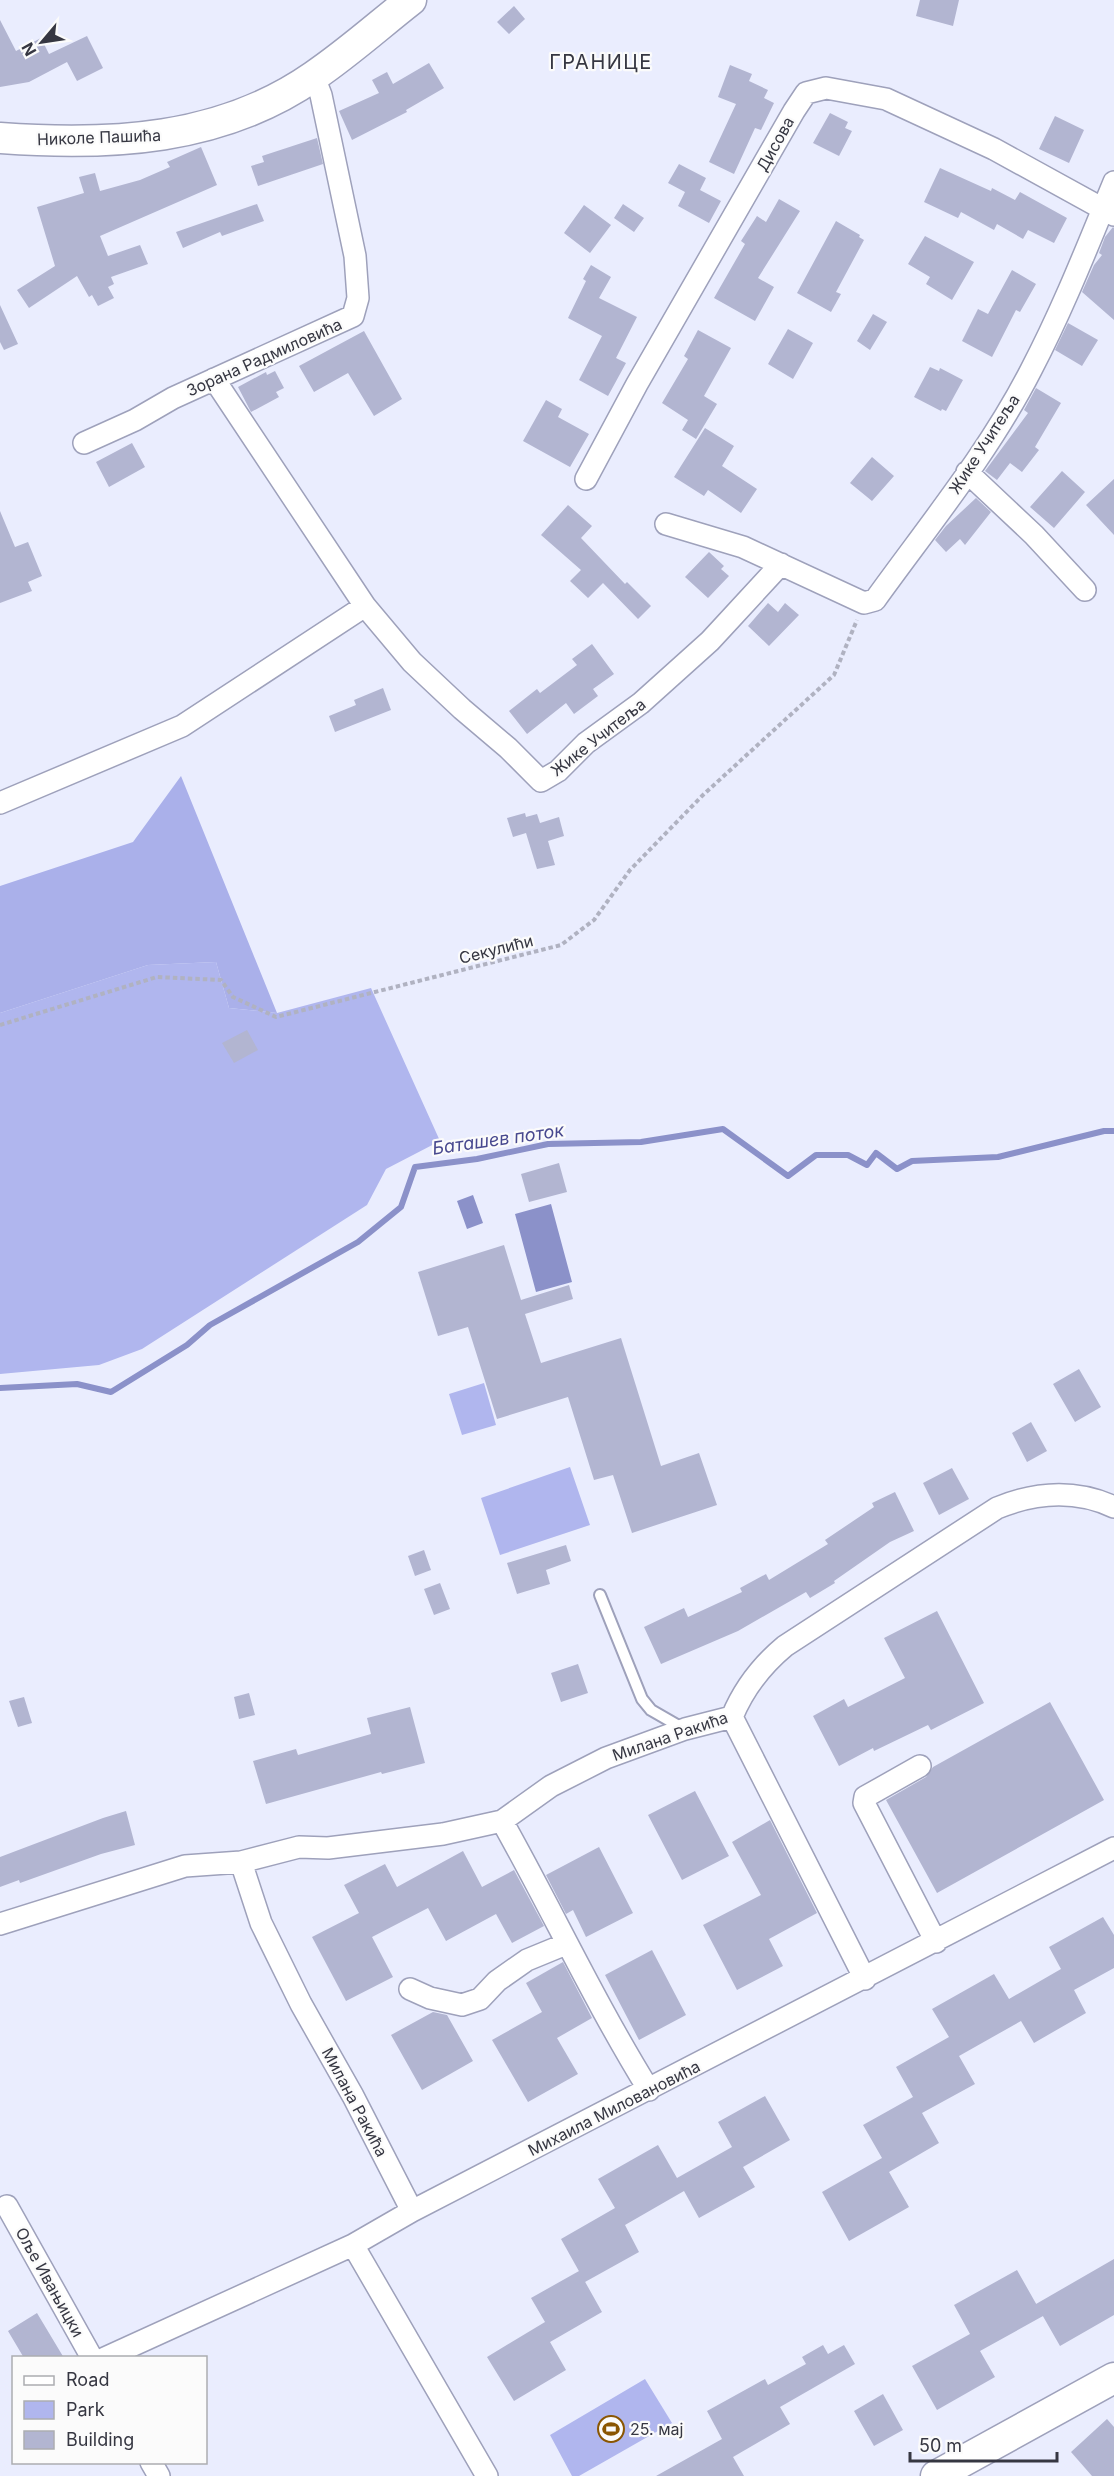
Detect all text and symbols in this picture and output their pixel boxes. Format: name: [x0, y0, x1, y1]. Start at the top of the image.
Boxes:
north arrow: [12, 12, 72, 72]
text: N: [17, 39, 41, 59]
district label: ГРАНИЦЕ: [549, 50, 653, 74]
street label: Дисова: [752, 113, 798, 175]
street label: Николе Пашића: [37, 125, 161, 149]
street label: Зорана Радмиловића: [183, 314, 345, 400]
street label: Жике Учитеља: [944, 390, 1024, 498]
street label: Жике Учитеља: [547, 694, 649, 780]
street label: Секулићи: [457, 930, 535, 968]
water label: Баташев поток: [431, 1119, 566, 1159]
street label: Милана Ракића: [610, 1707, 730, 1765]
street label: Милана Ракића: [318, 2044, 392, 2160]
street label: Михаила Миловановића: [525, 2056, 703, 2160]
street label: Оље Ивањицки: [12, 2224, 88, 2340]
legend: [12, 2356, 207, 2464]
text: Road: [66, 2369, 109, 2390]
text: Park: [66, 2399, 105, 2420]
sports icon: 25. мај: [596, 2414, 626, 2444]
place label: 25. мај: [630, 2419, 683, 2439]
scale bar: [910, 2425, 1057, 2463]
text: Building: [66, 2429, 134, 2450]
text: 50 m: [919, 2435, 962, 2456]

